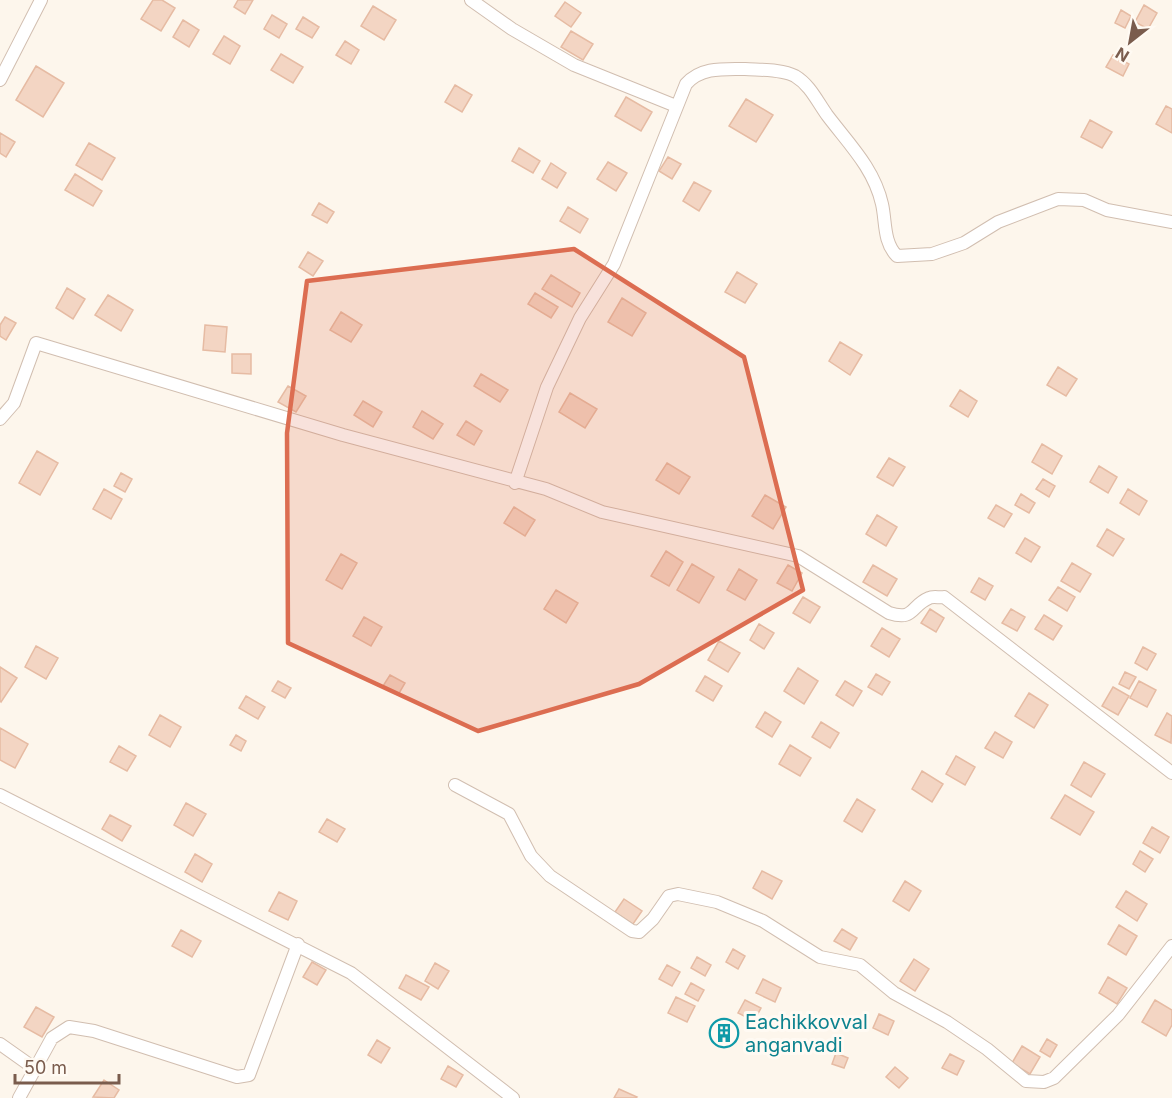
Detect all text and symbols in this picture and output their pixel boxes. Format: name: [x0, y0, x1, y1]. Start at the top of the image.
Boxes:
north arrow: [1100, 12, 1160, 72]
text: N: [1112, 43, 1133, 67]
place label: Eachikkovval anganvadi: [745, 1010, 868, 1057]
building icon: Eachikkovval anganvadi: [708, 1017, 740, 1049]
scale bar: [15, 1047, 118, 1085]
text: 50 m: [24, 1057, 67, 1078]

